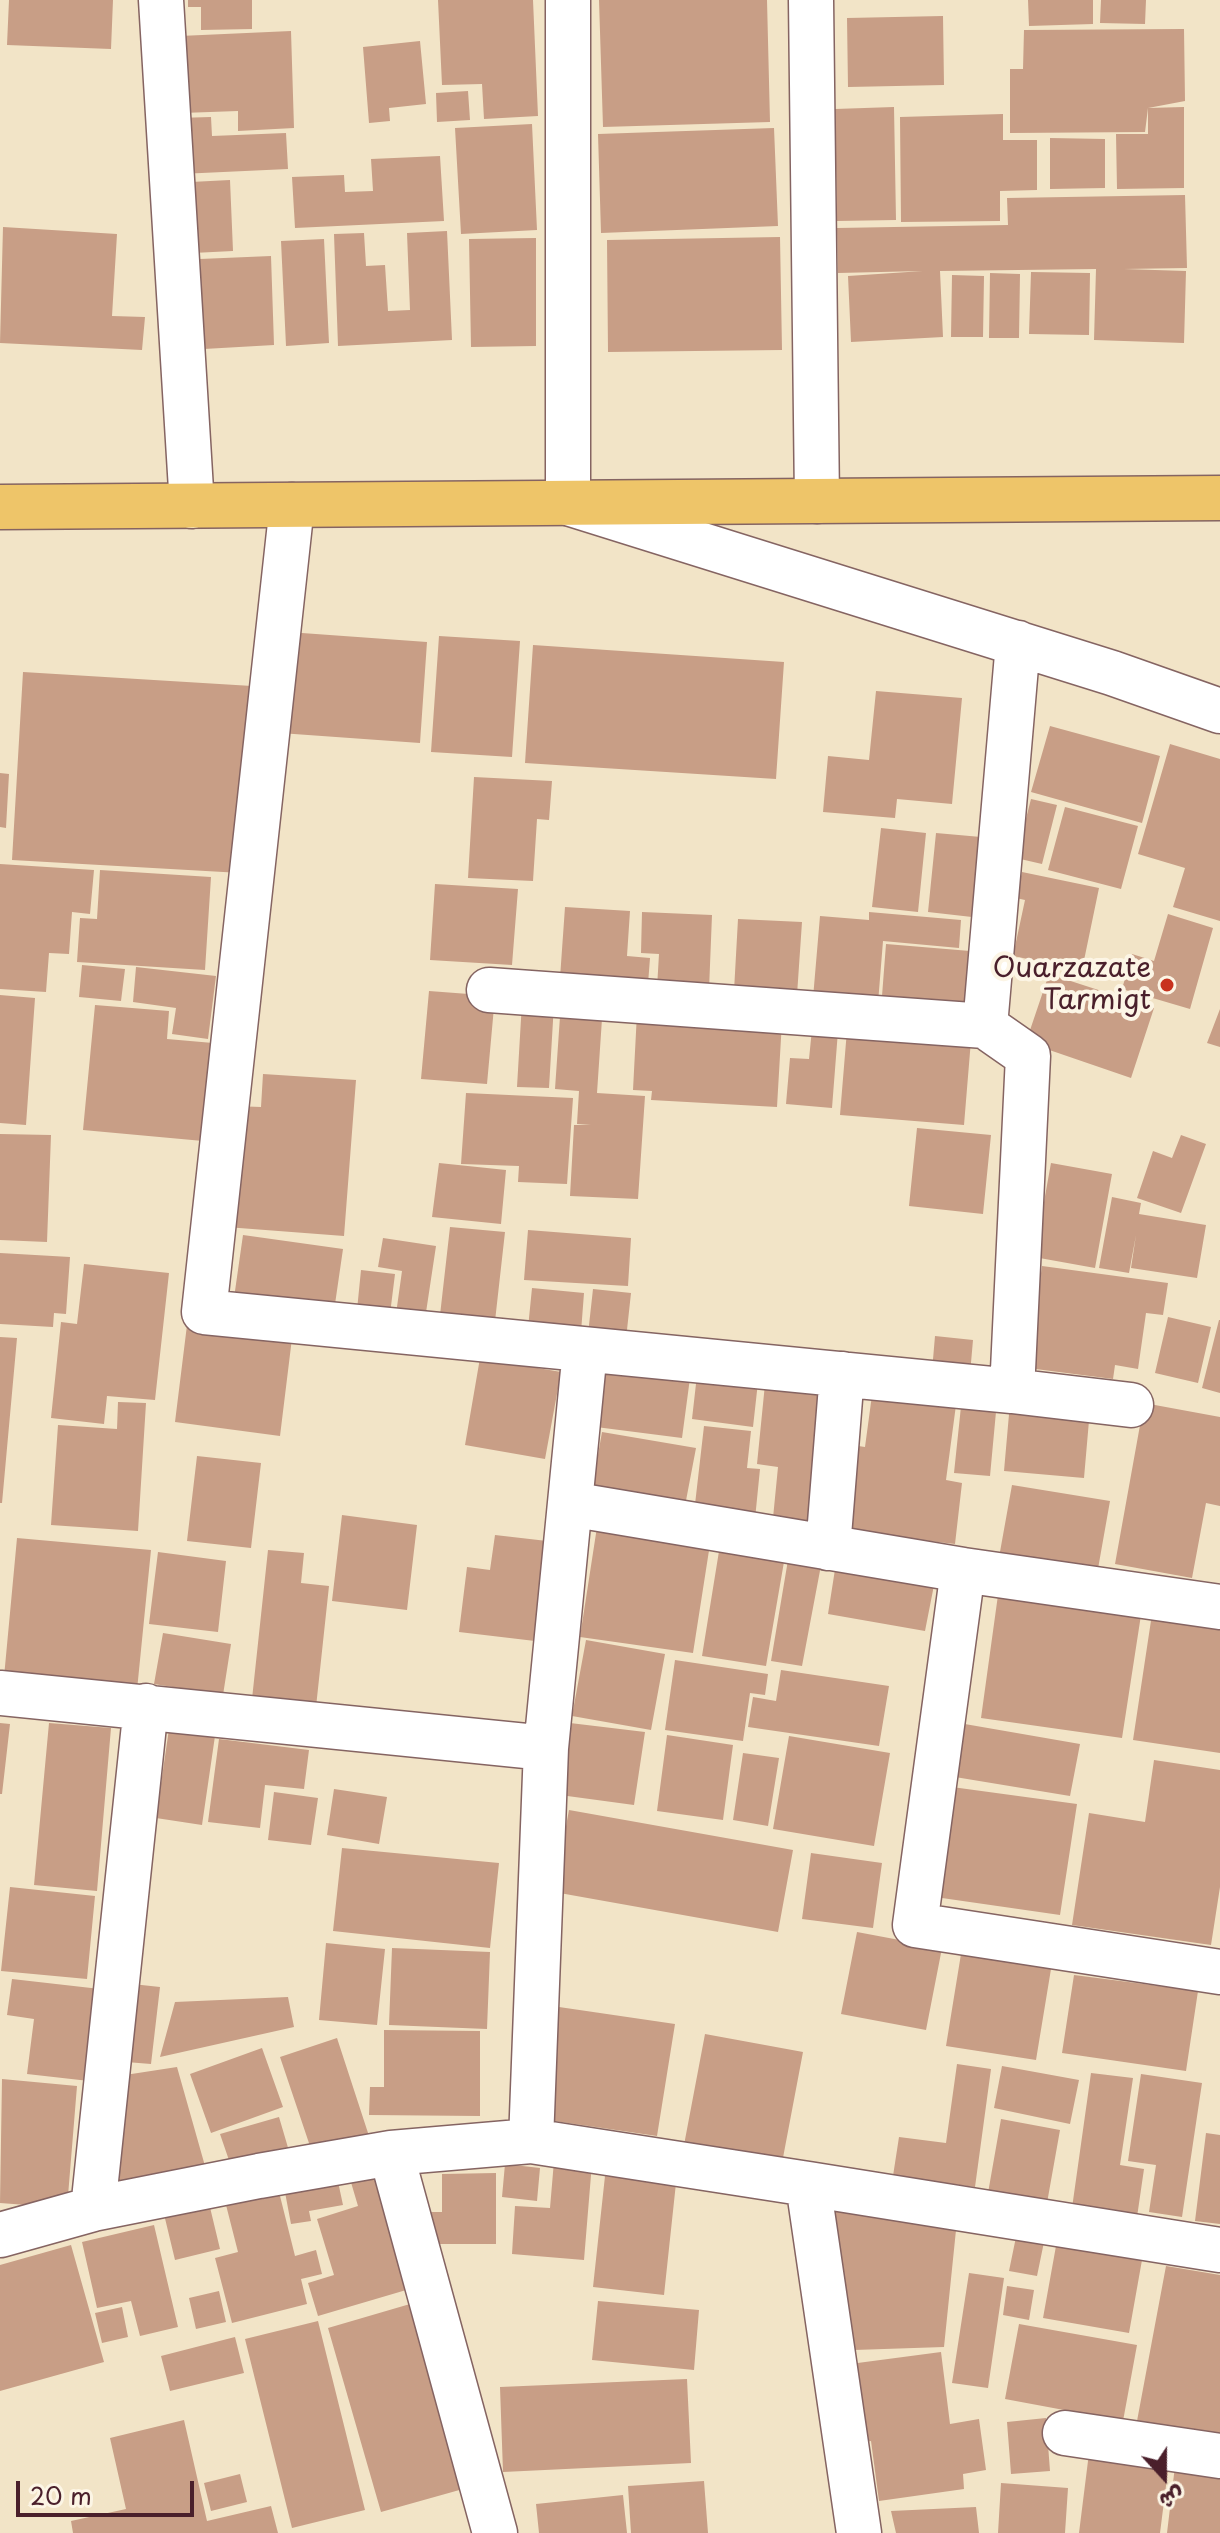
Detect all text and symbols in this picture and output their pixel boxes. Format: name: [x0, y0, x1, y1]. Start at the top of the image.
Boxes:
place label: Ouarzazate Tarmigt: [992, 952, 1151, 1018]
marker: Ouarzazate Tarmigt: [1158, 976, 1176, 994]
north arrow: [1124, 2437, 1204, 2517]
scale bar: [20, 2465, 198, 2515]
text: 20 m: [30, 2477, 92, 2513]
text: ش: [1156, 2480, 1190, 2520]

